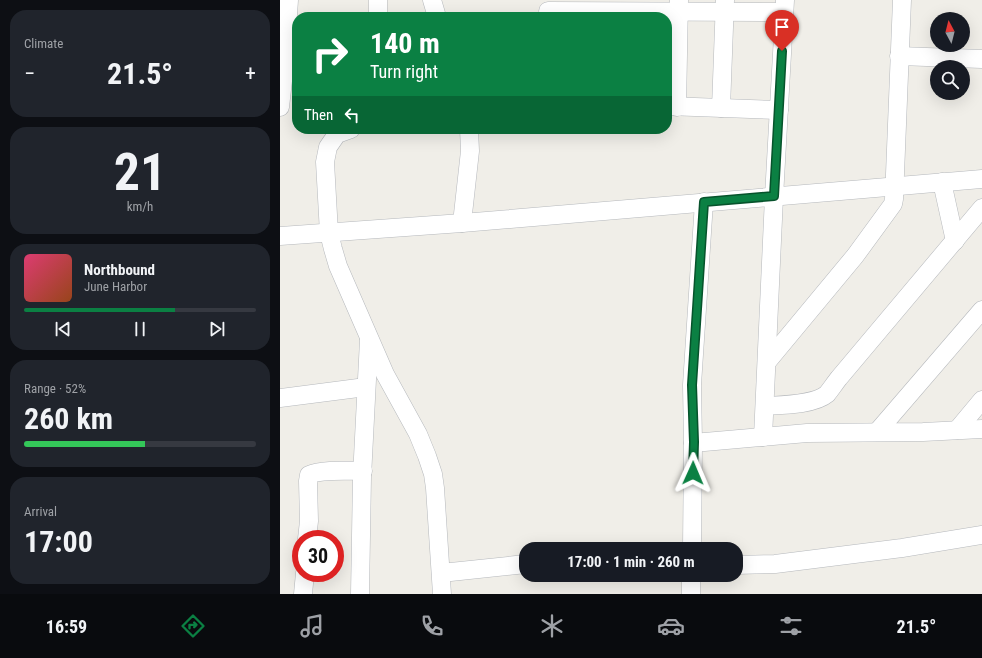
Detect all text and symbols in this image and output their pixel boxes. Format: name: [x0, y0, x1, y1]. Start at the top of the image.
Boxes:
pin: [765, 10, 799, 51]
north arrow: [930, 12, 970, 52]
map controls: [930, 12, 970, 100]
icon: arrive: [771, 16, 793, 38]
text: 140 m: [370, 27, 440, 60]
icon: right: [304, 28, 356, 80]
text: Climate: [24, 36, 63, 51]
text: 21.5°: [107, 56, 173, 91]
button: search: [930, 60, 970, 100]
text: −: [24, 61, 35, 86]
text: +: [245, 61, 256, 86]
text: Turn right: [370, 61, 438, 82]
icon: left: [341, 104, 363, 126]
text: Then: [304, 106, 333, 124]
text: 21: [114, 142, 166, 203]
text: km/h: [127, 199, 153, 214]
text: Northbound: [84, 261, 155, 279]
text: June Harbor: [84, 279, 147, 294]
icon: previous: [52, 318, 74, 340]
icon: pause: [129, 318, 151, 340]
icon: next: [206, 318, 228, 340]
text: Range · 52%: [24, 381, 86, 396]
text: 260 km: [24, 401, 113, 436]
position arrow: [672, 452, 714, 494]
text: Arrival: [24, 504, 57, 519]
text: 17:00: [24, 524, 93, 559]
speed limit sign: 30: [292, 530, 344, 582]
text: 17:00 · 1 min · 260 m: [567, 553, 695, 571]
icon: directions: [179, 612, 207, 640]
icon: music: [298, 612, 326, 640]
icon: phone: [418, 612, 446, 640]
icon: climate: [538, 612, 566, 640]
icon: car: [657, 612, 685, 640]
icon: filters: [777, 612, 805, 640]
text: 16:59: [46, 616, 87, 637]
text: 21.5°: [897, 616, 936, 637]

